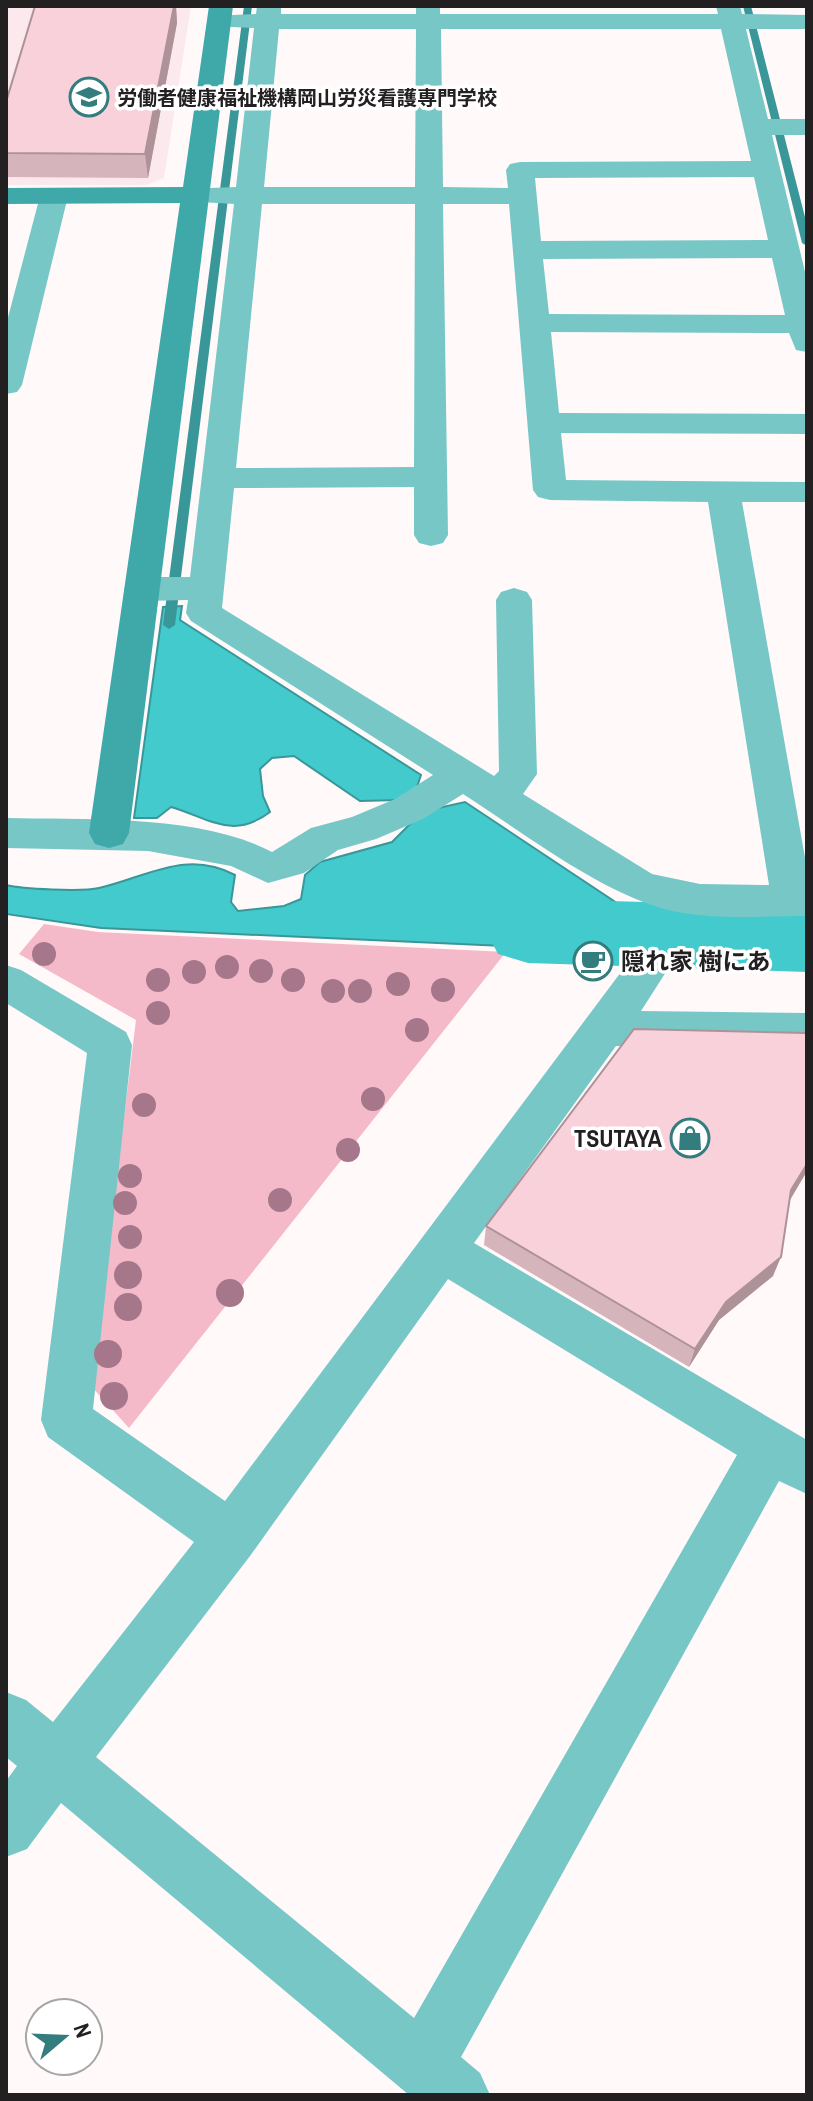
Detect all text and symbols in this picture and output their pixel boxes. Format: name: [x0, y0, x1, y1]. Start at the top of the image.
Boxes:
school or university icon: 労働者健康福祉機構岡山労災看護専門学校: [68, 76, 110, 118]
place label: 労働者健康福祉機構岡山労災看護専門学校: [117, 84, 497, 111]
cafe icon: 隠れ家 樹にあ: [572, 940, 614, 982]
place label: 隠れ家 樹にあ: [621, 945, 770, 977]
shop icon: TSUTAYA: [669, 1117, 711, 1159]
place label: TSUTAYA: [574, 1122, 663, 1154]
north arrow: [24, 1997, 104, 2077]
text: N: [67, 2019, 99, 2042]

